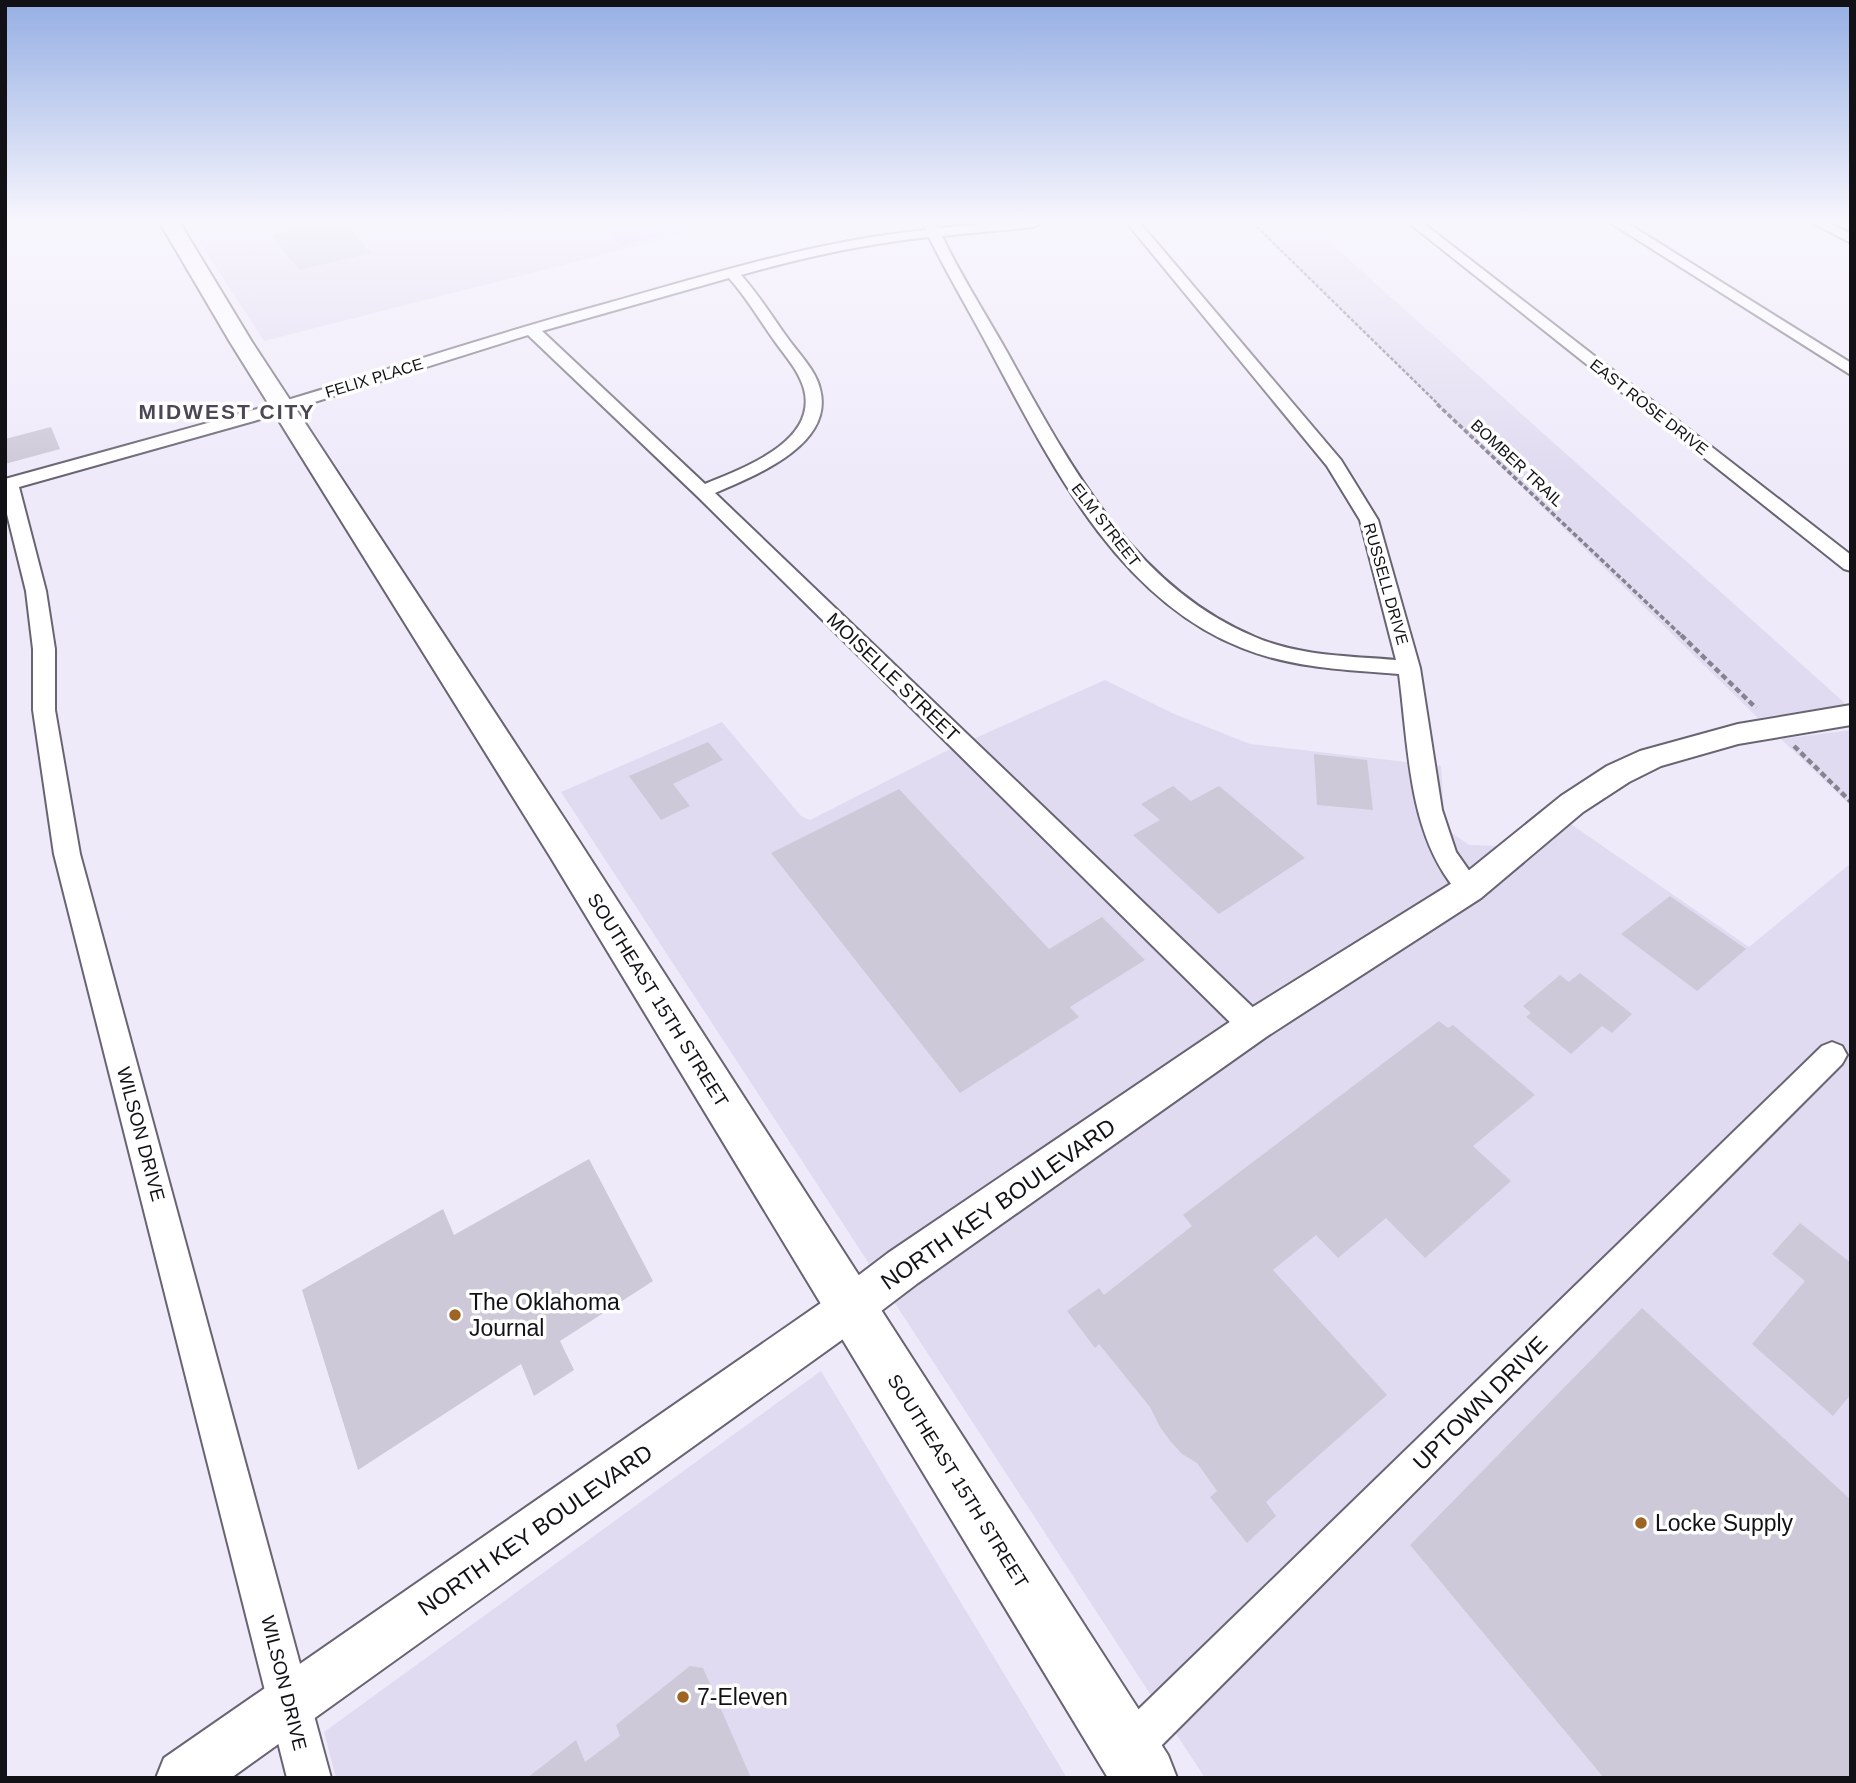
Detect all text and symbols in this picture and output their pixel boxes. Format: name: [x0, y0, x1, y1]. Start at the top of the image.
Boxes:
street label: FELIX PLACE: [323, 355, 425, 401]
street label: EAST ROSE DRIVE: [1587, 356, 1711, 458]
district label: MIDWEST CITY: [139, 400, 315, 423]
street label: BOMBER TRAIL: [1468, 416, 1566, 510]
street label: ELM STREET: [1068, 480, 1144, 570]
street label: RUSSELL DRIVE: [1361, 521, 1411, 647]
street label: MOISELLE STREET: [823, 609, 964, 746]
street label: SOUTHEAST 15TH STREET: [583, 889, 733, 1111]
street label: WILSON DRIVE: [113, 1064, 169, 1204]
street label: NORTH KEY BOULEVARD: [876, 1113, 1120, 1295]
place label: The Oklahoma Journal: [469, 1289, 620, 1341]
marker: The Oklahoma Journal: [447, 1307, 463, 1323]
street label: UPTOWN DRIVE: [1408, 1331, 1552, 1475]
street label: SOUTHEAST 15TH STREET: [883, 1370, 1033, 1592]
street label: NORTH KEY BOULEVARD: [413, 1439, 657, 1621]
place label: Locke Supply: [1655, 1510, 1794, 1536]
marker: Locke Supply: [1633, 1515, 1649, 1531]
street label: WILSON DRIVE: [257, 1613, 311, 1753]
place label: 7-Eleven: [697, 1684, 788, 1710]
marker: 7-Eleven: [675, 1689, 691, 1705]

